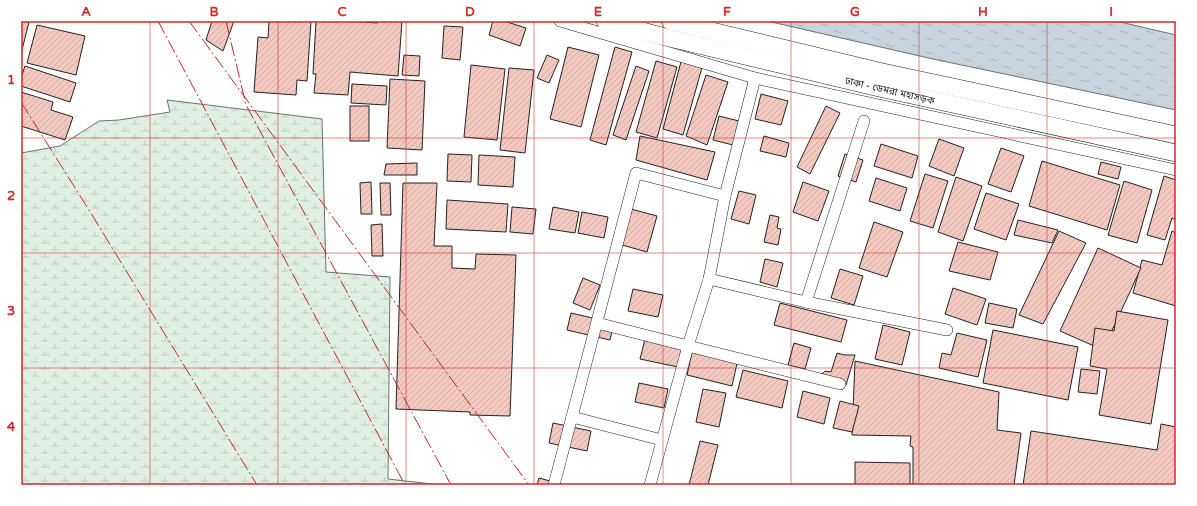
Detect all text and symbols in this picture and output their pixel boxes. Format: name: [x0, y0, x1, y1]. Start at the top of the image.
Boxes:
text: A: [81, 4, 91, 20]
text: B: [209, 4, 219, 20]
text: C: [337, 4, 347, 20]
text: D: [465, 4, 475, 20]
text: E: [594, 4, 602, 20]
text: F: [723, 4, 731, 20]
text: G: [850, 4, 860, 20]
text: H: [978, 4, 988, 20]
text: I: [1109, 4, 1113, 20]
text: 1: [7, 72, 15, 88]
street label: ঢাকা - ডেমরা মহাসড়ক: [843, 75, 937, 107]
text: 2: [7, 188, 15, 204]
text: 3: [7, 303, 15, 319]
text: 4: [7, 419, 16, 435]

